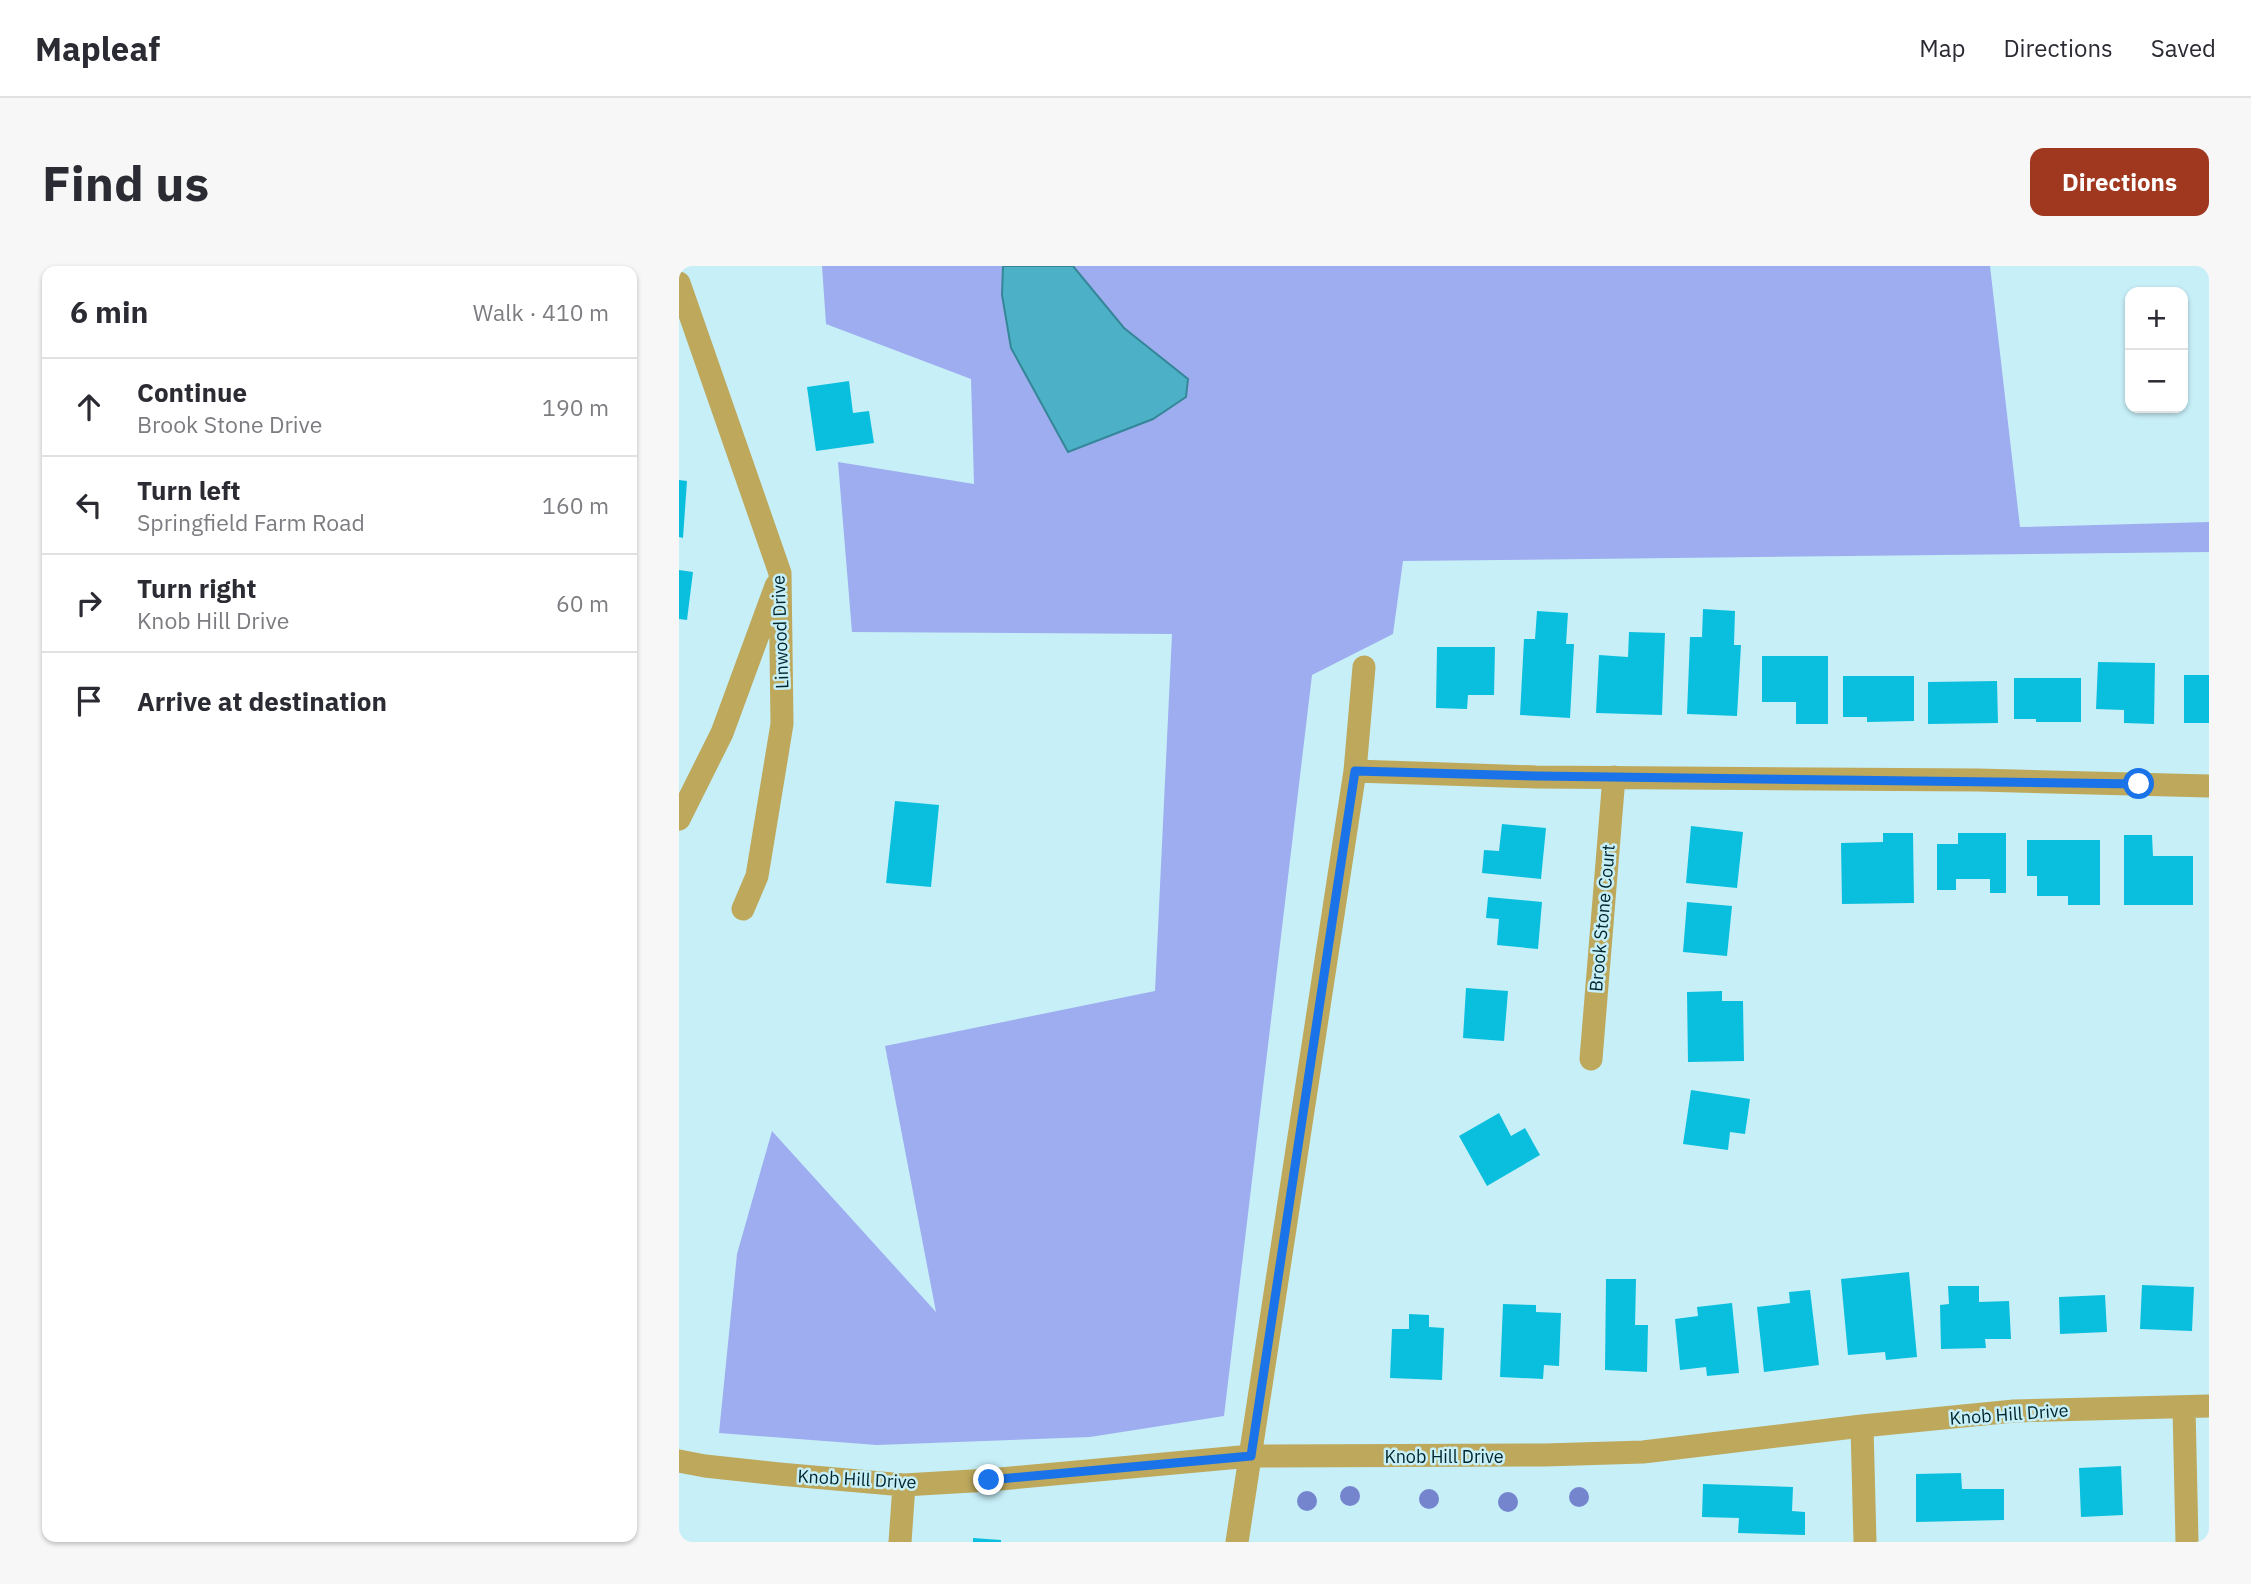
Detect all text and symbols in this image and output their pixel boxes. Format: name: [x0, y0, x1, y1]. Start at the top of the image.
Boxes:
text: Mapleaf: [35, 27, 160, 70]
text: Map: [1919, 32, 1965, 64]
text: Directions: [2003, 32, 2113, 64]
text: Saved: [2151, 32, 2216, 64]
button: Directions: [2030, 148, 2209, 216]
text: Find us: [42, 151, 209, 214]
map controls: [2125, 287, 2188, 413]
button: +: [2125, 287, 2188, 350]
text: 6 min: [70, 292, 148, 331]
text: Walk · 410 m: [473, 297, 609, 327]
button: −: [2125, 350, 2188, 413]
text: Continue: [137, 375, 247, 409]
icon: ahead: [70, 388, 108, 426]
text: 190 m: [542, 392, 609, 422]
text: Brook Stone Drive: [137, 409, 322, 439]
text: Turn left: [137, 473, 240, 507]
icon: left: [70, 486, 108, 524]
text: 160 m: [542, 490, 609, 520]
text: Springfield Farm Road: [137, 507, 365, 537]
text: Turn right: [137, 571, 256, 605]
street label: Linwood Drive: [767, 575, 793, 689]
icon: right: [70, 584, 108, 622]
text: 60 m: [556, 588, 609, 618]
text: Knob Hill Drive: [137, 605, 289, 635]
icon: arrive: [70, 682, 108, 720]
text: Arrive at destination: [137, 684, 387, 718]
route start: [2123, 768, 2154, 799]
street label: Brook Stone Court: [1584, 843, 1620, 993]
street label: Knob Hill Drive: [1949, 1398, 2069, 1430]
street label: Knob Hill Drive: [1384, 1445, 1504, 1468]
street label: Knob Hill Drive: [797, 1464, 917, 1494]
route end: [973, 1464, 1004, 1495]

